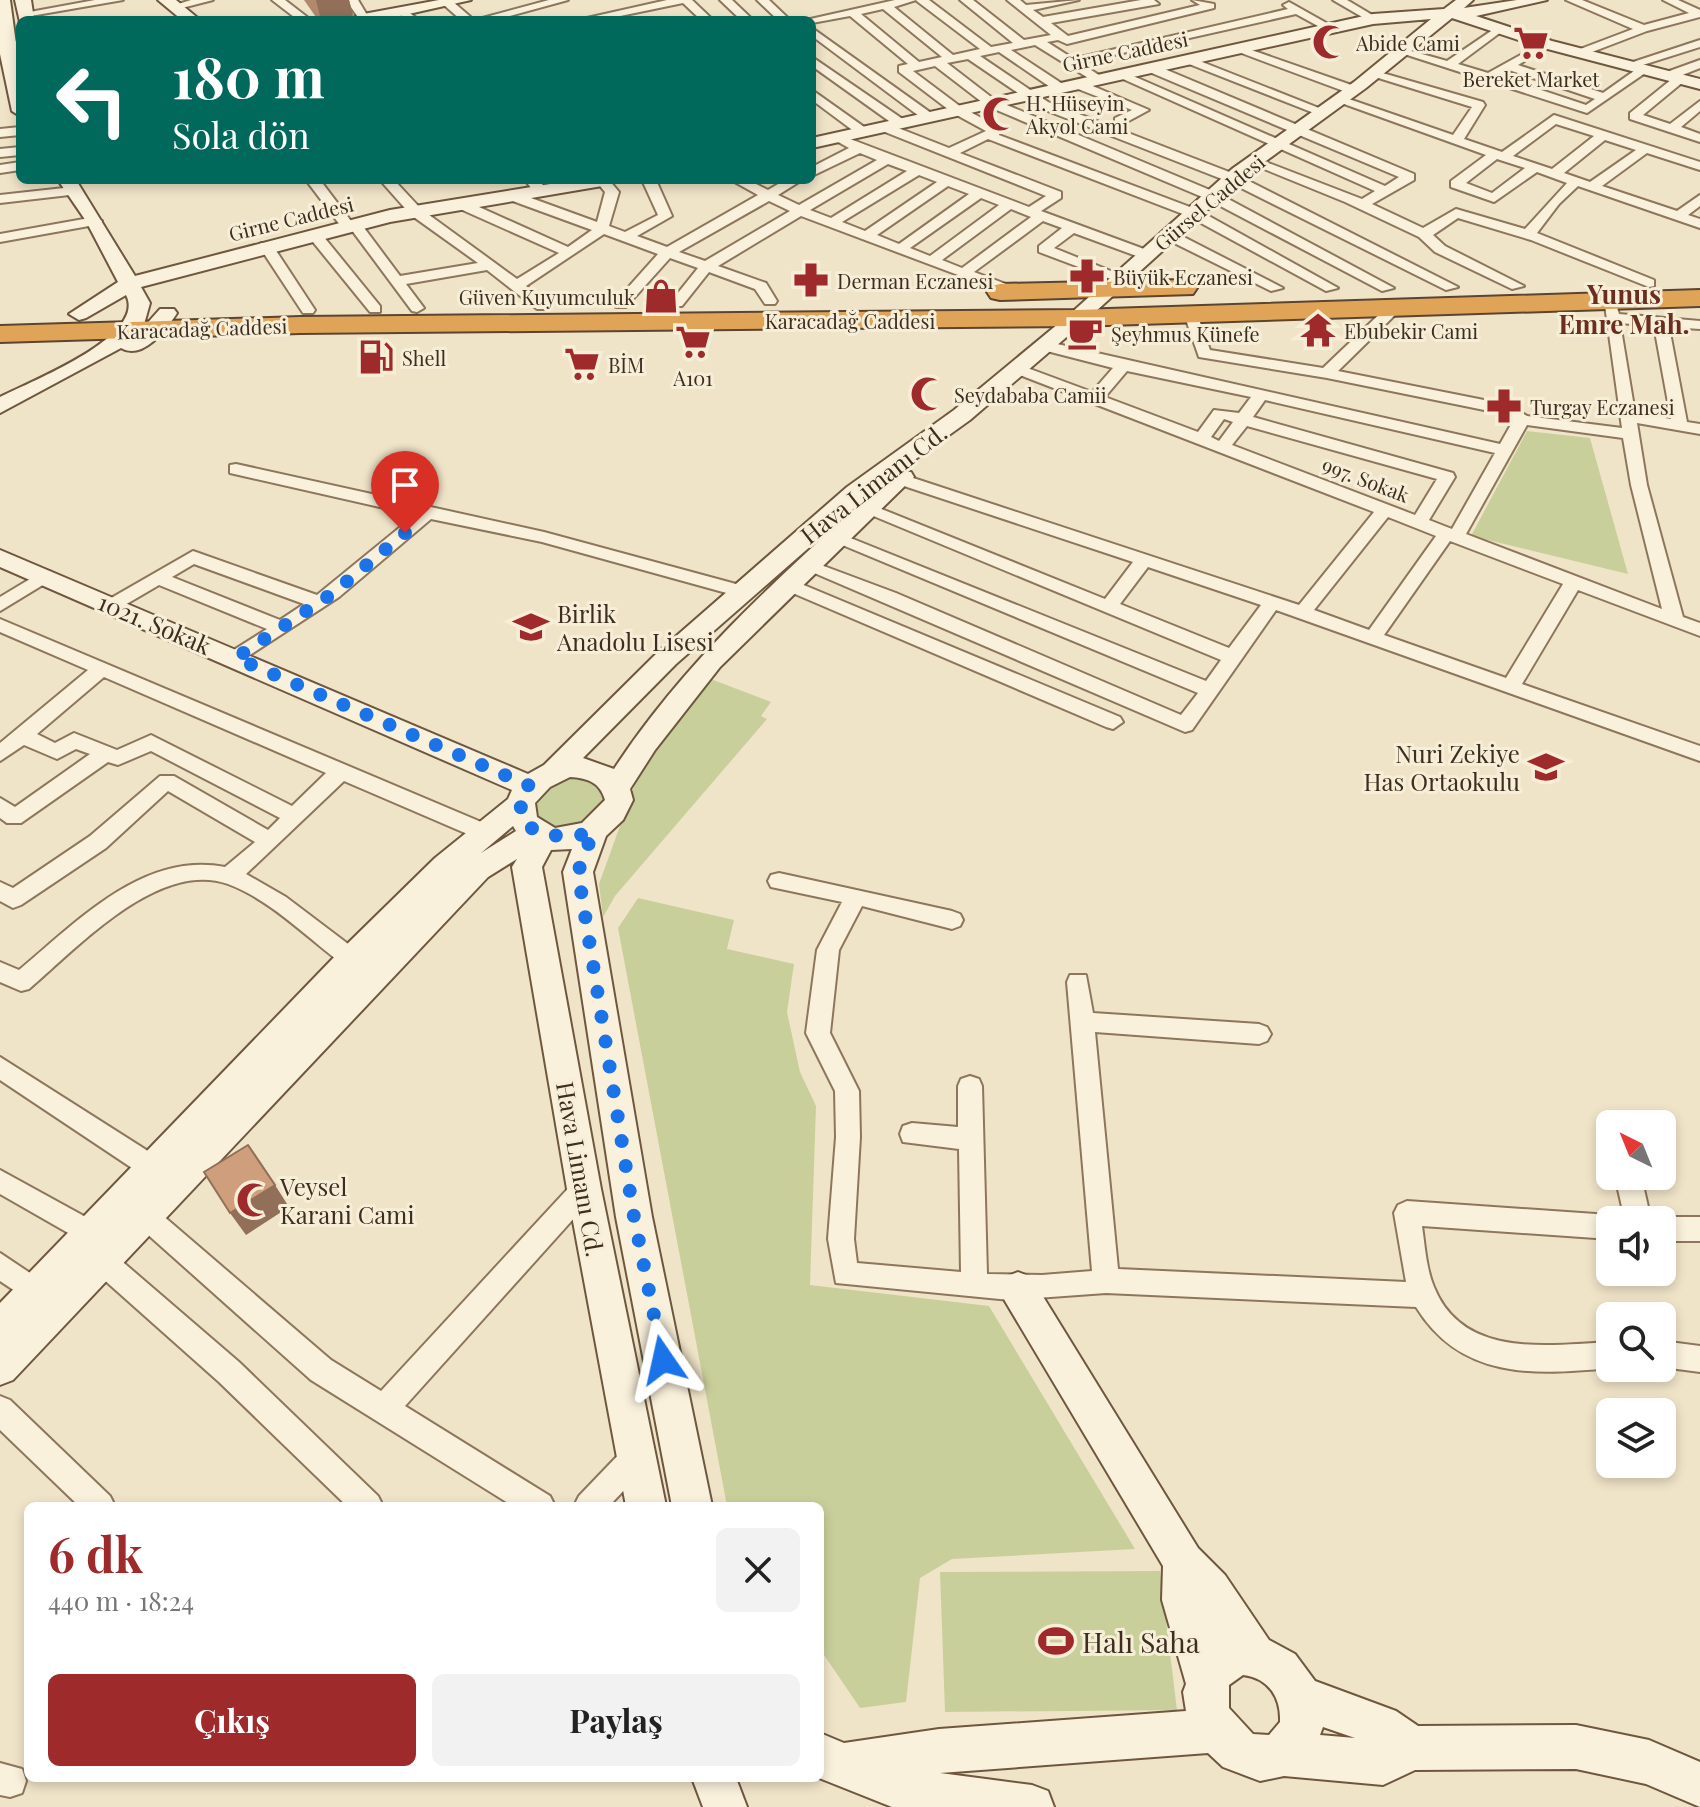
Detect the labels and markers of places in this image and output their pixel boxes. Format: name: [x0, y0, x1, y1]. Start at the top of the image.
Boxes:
mosque icon: Abide Cami: [1311, 23, 1349, 61]
supermarket icon: Bereket Market: [1512, 24, 1550, 62]
place label: Abide Cami: [1355, 29, 1460, 56]
place label: Bereket Market: [1463, 65, 1600, 92]
place label: H. Hüseyin Akyol Cami: [1025, 89, 1128, 139]
mosque icon: H. Hüseyin Akyol Cami: [981, 95, 1019, 133]
pharmacy icon: Büyük Eczanesi: [1068, 257, 1106, 295]
pharmacy icon: Derman Eczanesi: [792, 261, 830, 299]
place label: Büyük Eczanesi: [1113, 263, 1253, 290]
place label: Derman Eczanesi: [837, 267, 993, 294]
shop icon: Güven Kuyumculuk: [642, 277, 680, 315]
place label: Güven Kuyumculuk: [459, 283, 635, 310]
temple icon: Ebubekir Cami: [1299, 311, 1337, 349]
cafe icon: Şeyhmus Künefe: [1066, 314, 1104, 352]
place label: Ebubekir Cami: [1344, 317, 1478, 344]
place label: Şeyhmus Künefe: [1111, 320, 1260, 347]
supermarket icon: A101: [674, 323, 712, 361]
fuel station icon: Shell: [357, 338, 395, 376]
place label: Shell: [402, 344, 446, 371]
supermarket icon: BİM: [563, 345, 601, 383]
place label: BİM: [608, 351, 645, 378]
place label: A101: [672, 364, 713, 391]
mosque icon: Seydababa Camii: [909, 375, 947, 413]
place label: Seydababa Camii: [954, 381, 1107, 408]
pharmacy icon: Turgay Eczanesi: [1485, 387, 1523, 425]
place label: Turgay Eczanesi: [1530, 393, 1675, 420]
pin: [371, 451, 439, 533]
place label: Birlik Anadolu Lisesi: [556, 597, 714, 657]
school or university icon: Birlik Anadolu Lisesi: [512, 608, 550, 646]
place label: Nuri Zekiye Has Ortaokulu: [1364, 737, 1520, 797]
school or university icon: Nuri Zekiye Has Ortaokulu: [1527, 748, 1565, 786]
place label: Veysel Karani Cami: [279, 1170, 414, 1230]
mosque icon: Veysel Karani Cami: [235, 1181, 273, 1219]
sports icon: Halı Saha: [1037, 1622, 1075, 1660]
place label: Halı Saha: [1082, 1623, 1200, 1660]

